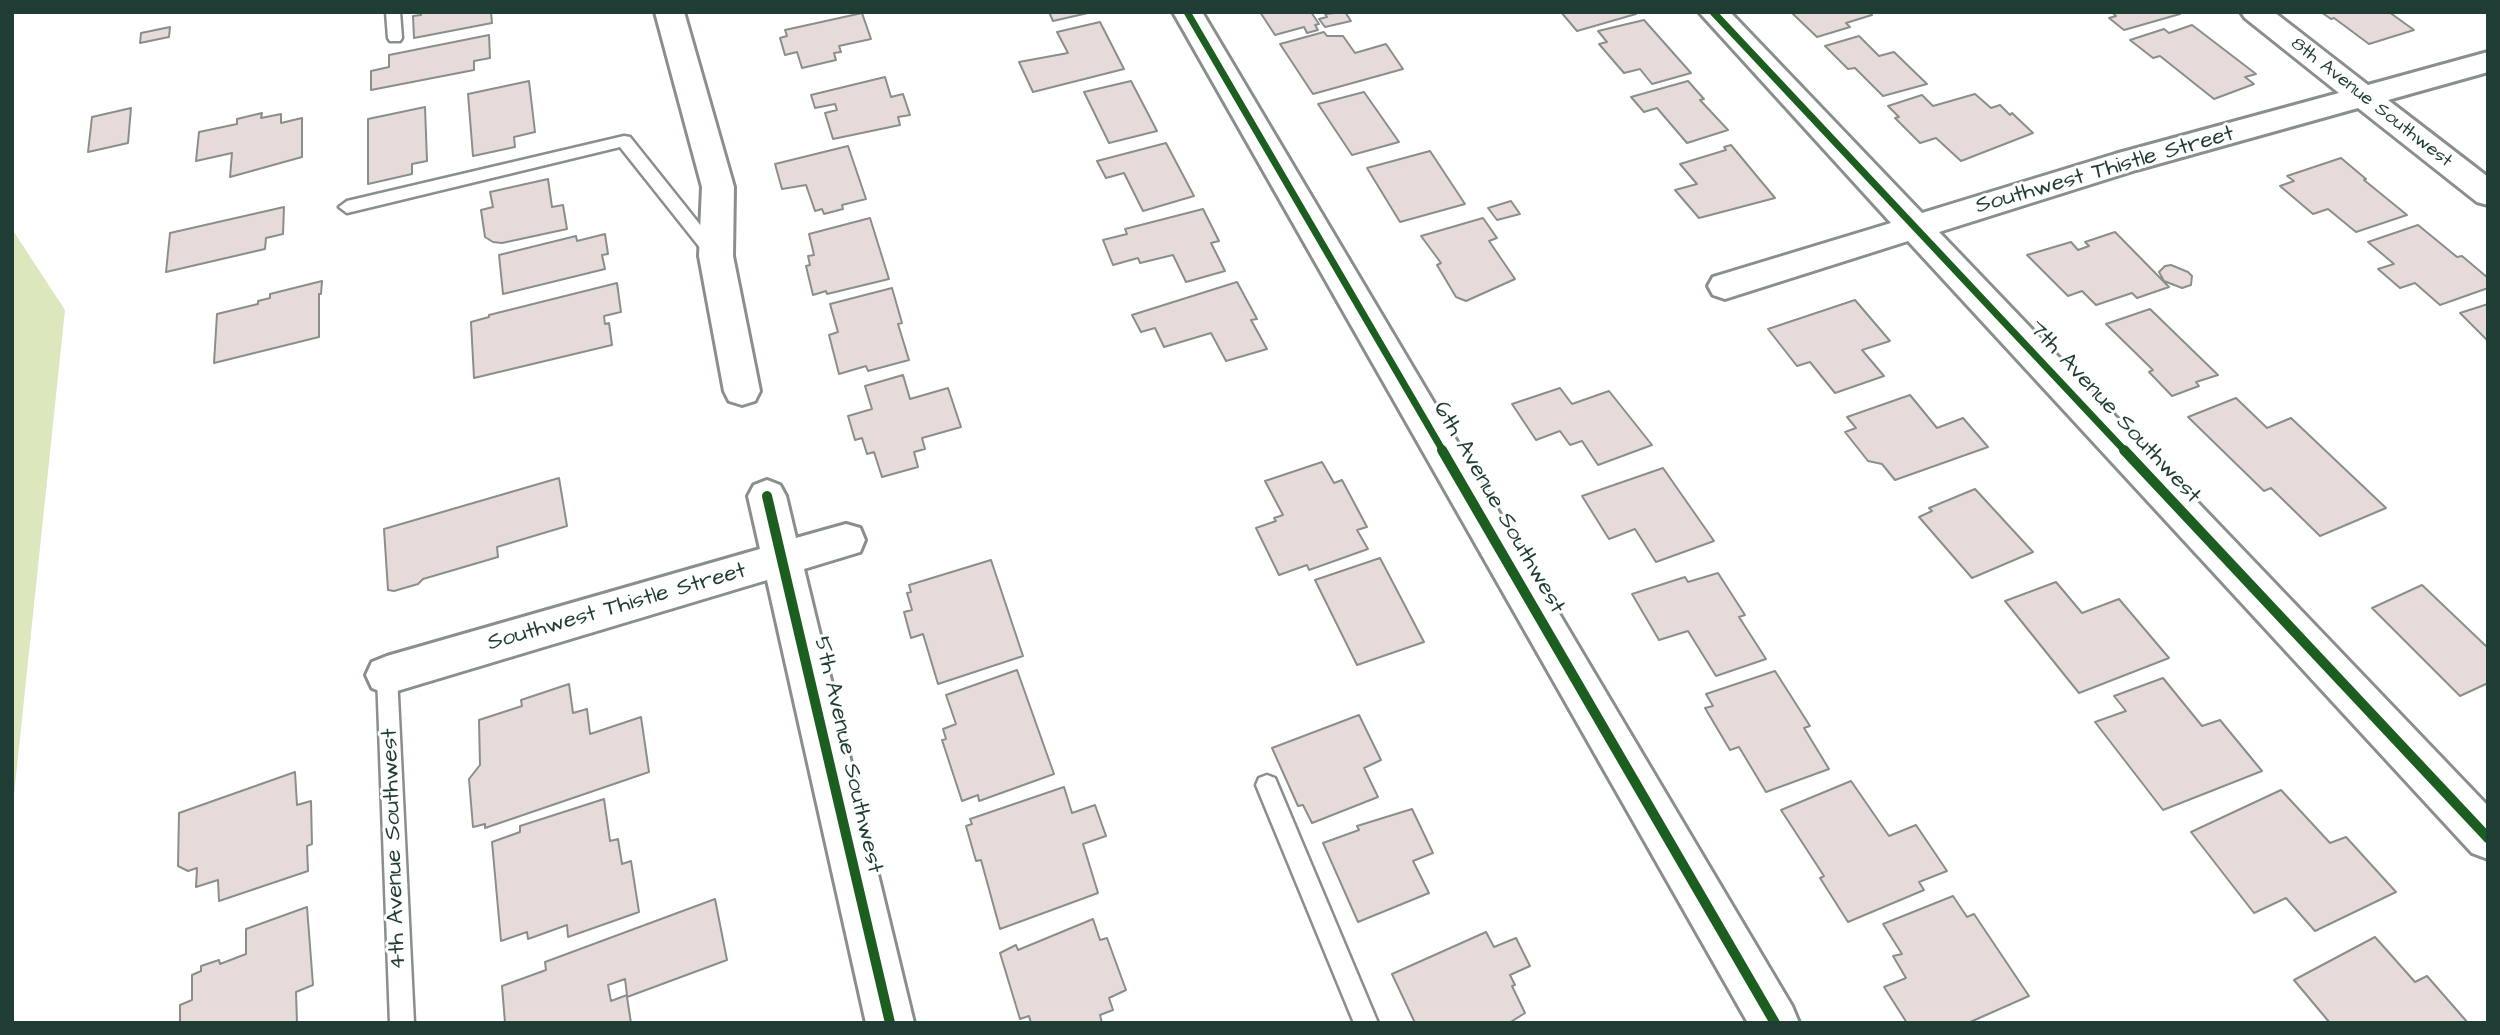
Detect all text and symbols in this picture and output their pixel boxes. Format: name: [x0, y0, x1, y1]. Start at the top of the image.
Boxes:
street label: 8th Avenue Southwest: [2286, 33, 2456, 173]
street label: Southwest Thistle Street: [1973, 121, 2237, 221]
street label: 7th Avenue Southwest: [2022, 316, 2206, 510]
street label: 6th Avenue Southwest: [1426, 397, 1570, 619]
street label: Southwest Thistle Street: [485, 558, 749, 658]
street label: 5th Avenue Southwest: [806, 634, 888, 876]
street label: 4th Avenue Southwest: [377, 728, 413, 970]

